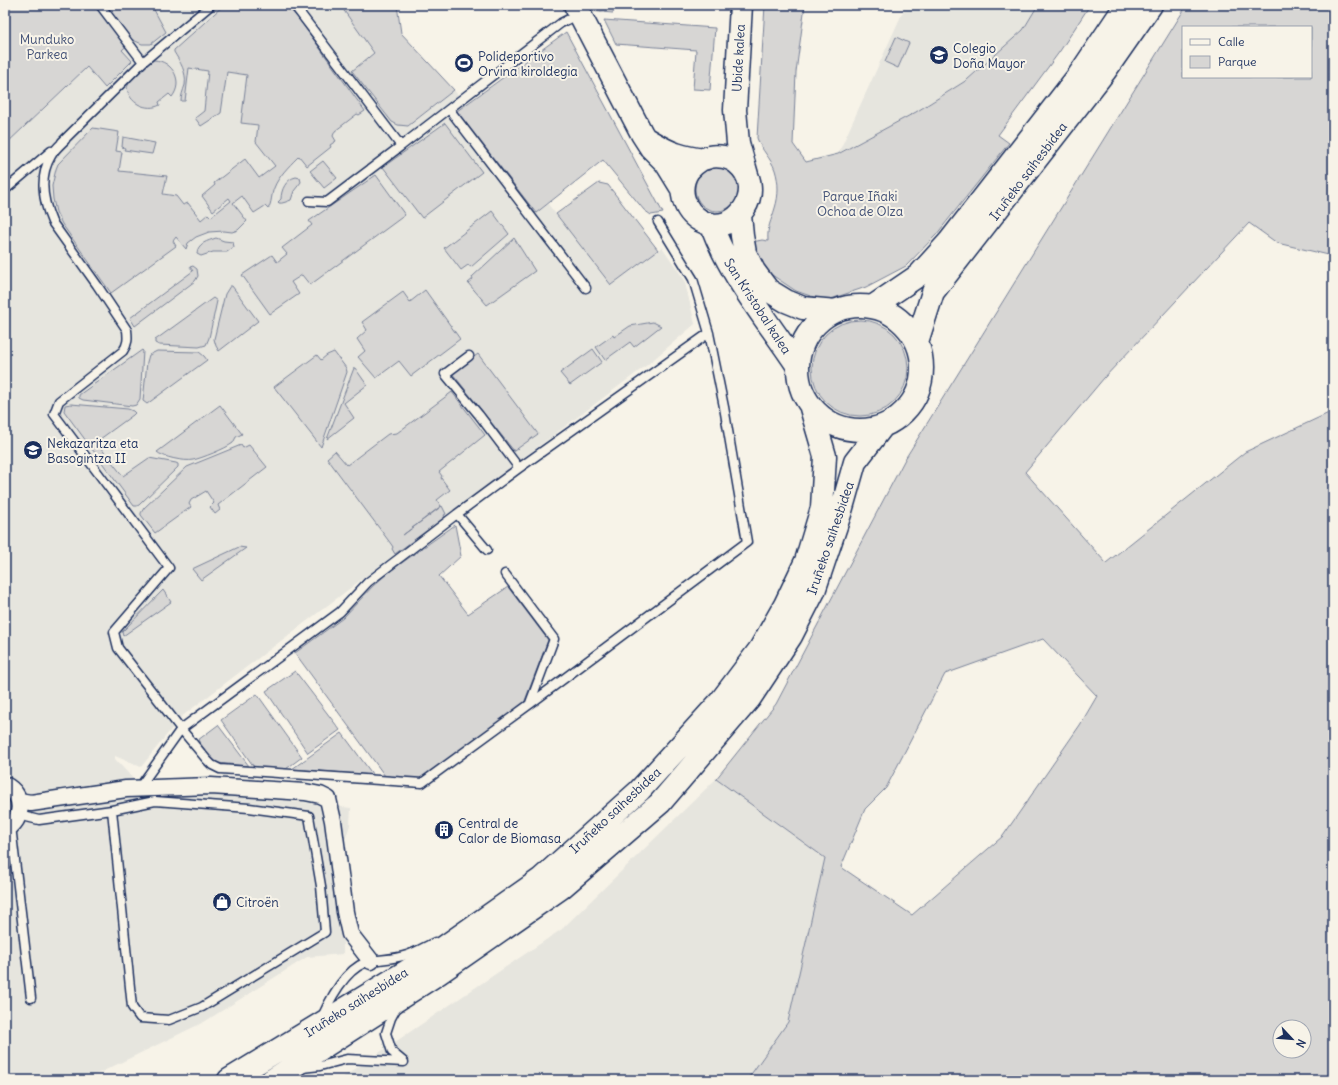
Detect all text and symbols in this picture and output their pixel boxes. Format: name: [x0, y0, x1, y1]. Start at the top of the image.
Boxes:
street label: Ubide kalea: [728, 24, 749, 92]
legend: [1182, 26, 1312, 78]
park label: Munduko Parkea: [20, 31, 74, 63]
text: Calle: [1218, 34, 1245, 49]
place label: Colegio Doña Mayor: [953, 40, 1026, 72]
school or university icon: Colegio Doña Mayor: [928, 44, 950, 66]
place label: Polideportivo Orvina kiroldegia: [478, 48, 578, 80]
sports icon: Polideportivo Orvina kiroldegia: [453, 52, 475, 74]
text: Parque: [1218, 54, 1257, 69]
street label: Iruñeko saihesbidea: [986, 119, 1071, 224]
park label: Parque Iñaki Ochoa de Olza: [817, 188, 903, 220]
street label: San Kristobal kalea: [720, 255, 795, 357]
place label: Nekazaritza eta Basogintza II: [47, 435, 138, 467]
school or university icon: Nekazaritza eta Basogintza II: [22, 439, 44, 461]
street label: Iruñeko saihesbidea: [803, 479, 858, 597]
street label: Iruñeko saihesbidea: [566, 764, 665, 857]
place label: Central de Calor de Biomasa: [458, 815, 561, 847]
building icon: Central de Calor de Biomasa: [433, 819, 455, 841]
shop icon: Citroën: [211, 891, 233, 913]
place label: Citroën: [236, 894, 279, 911]
street label: Iruñeko saihesbidea: [301, 964, 411, 1041]
north arrow: [1272, 1019, 1312, 1059]
text: N: [1293, 1037, 1309, 1050]

